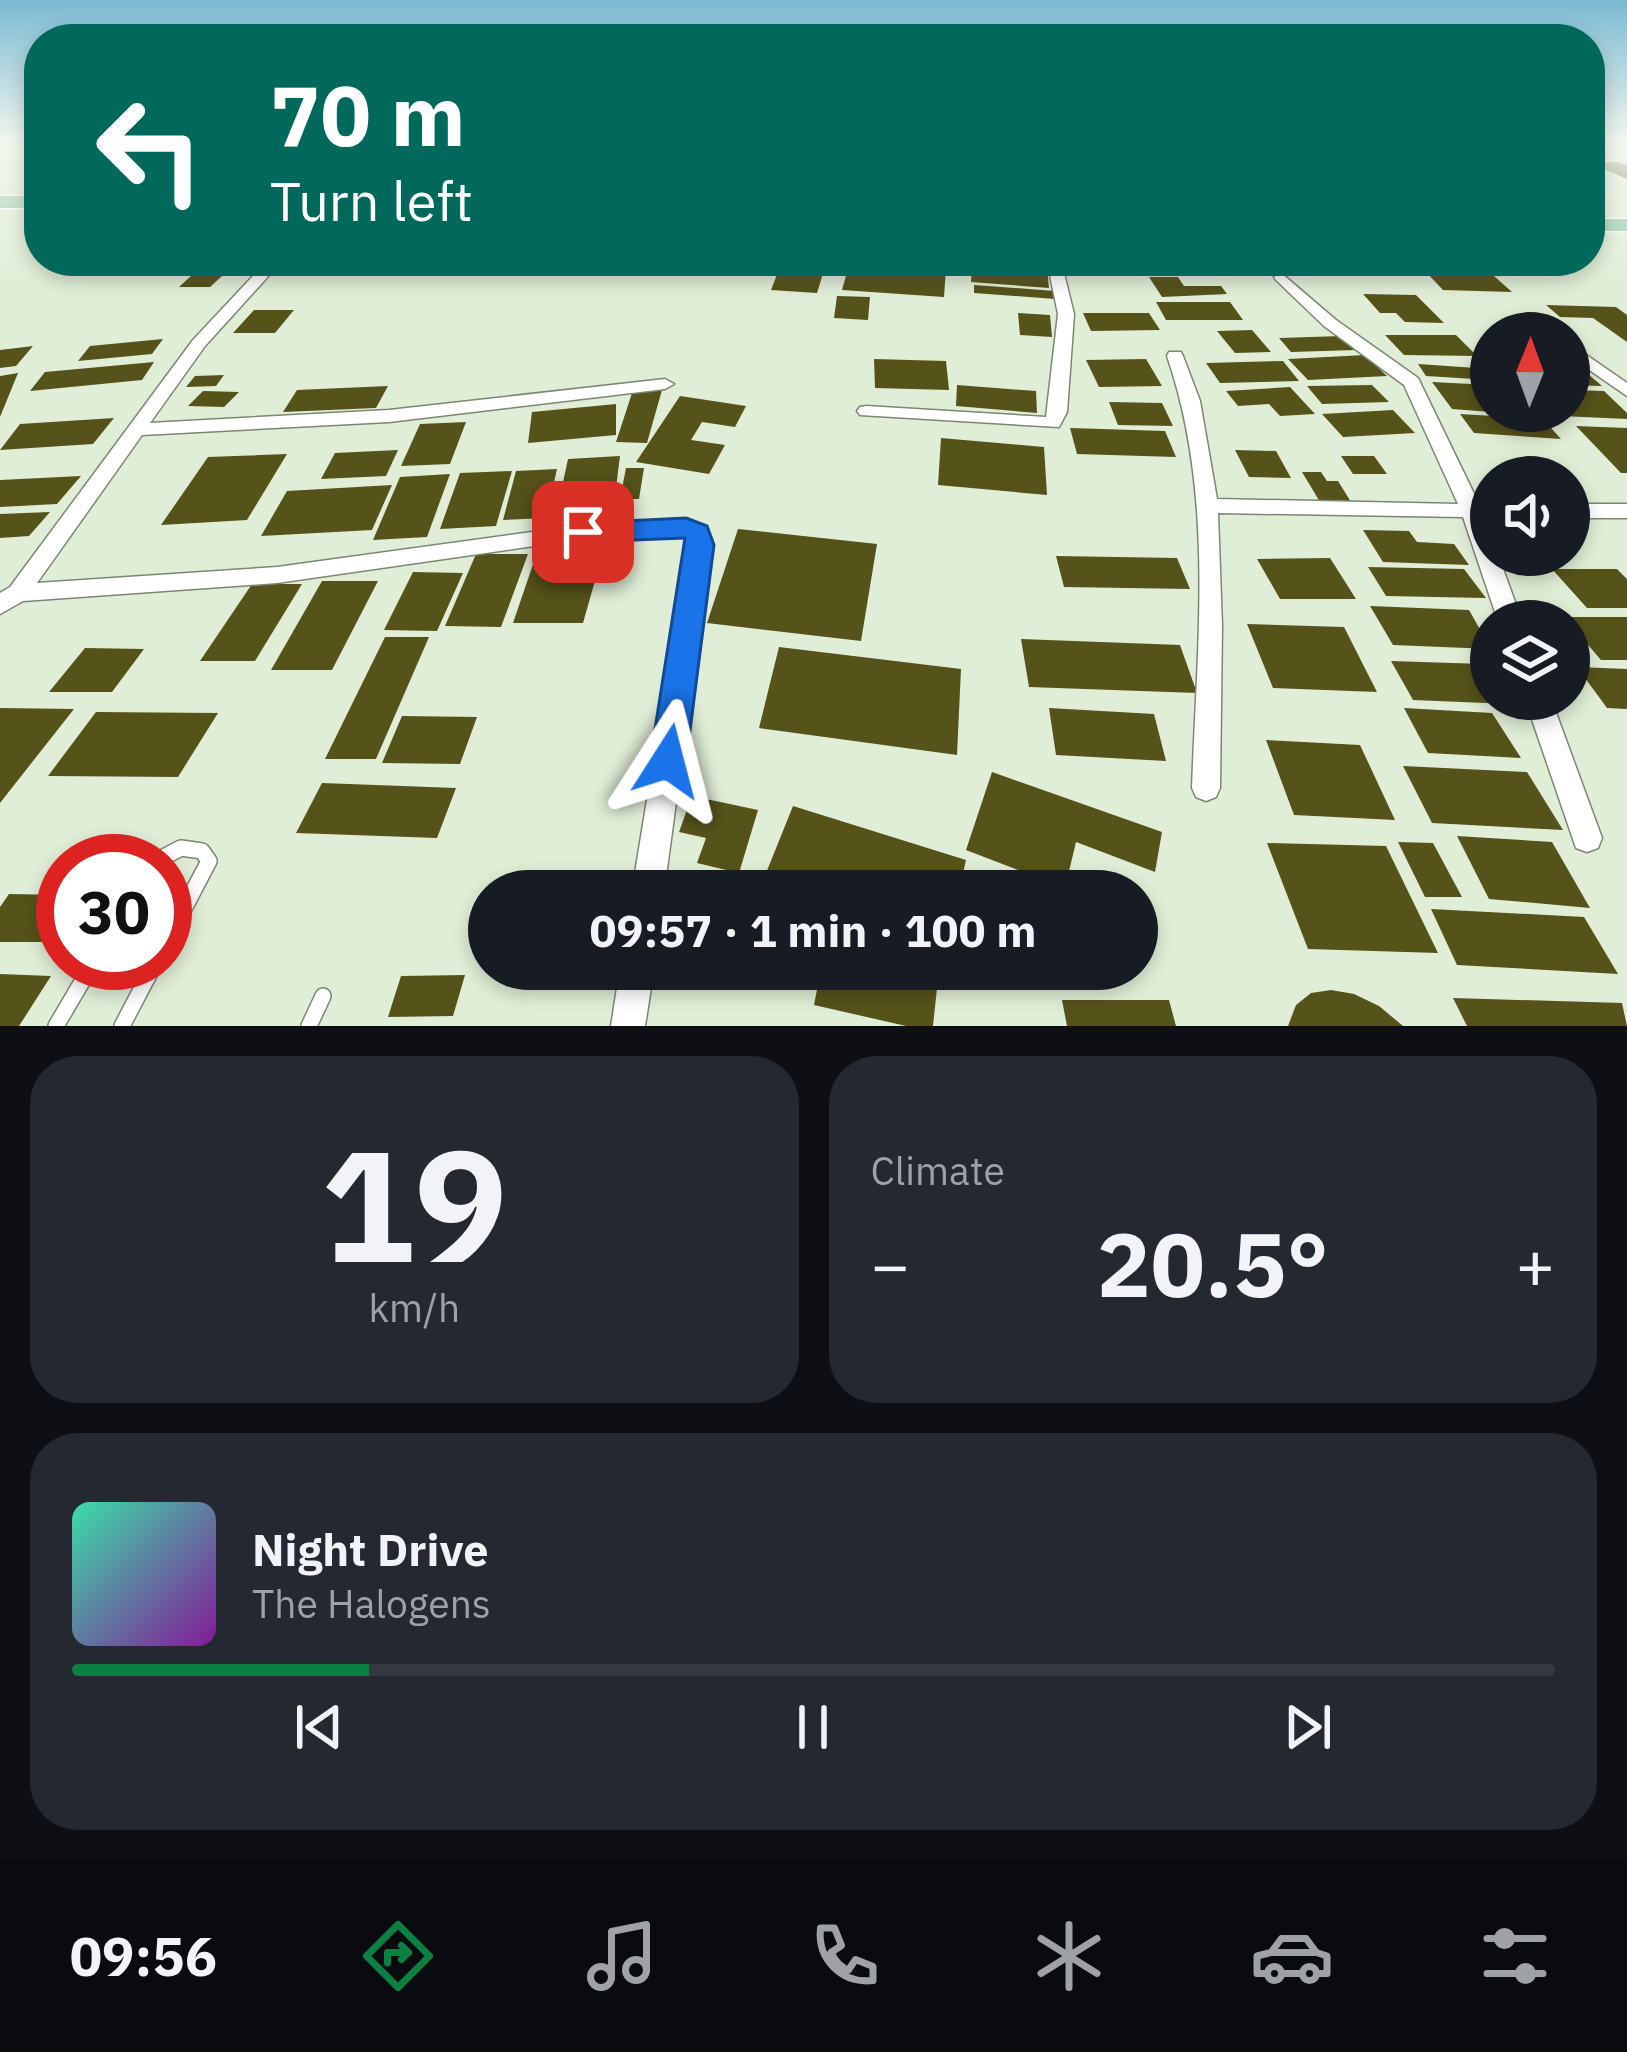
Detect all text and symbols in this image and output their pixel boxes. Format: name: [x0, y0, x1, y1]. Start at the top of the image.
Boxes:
text: 70 m: [270, 60, 466, 169]
icon: left: [72, 72, 228, 228]
text: Turn left: [270, 166, 473, 236]
north arrow: [1470, 312, 1590, 432]
map controls: [1470, 312, 1590, 720]
button: sound: [1470, 456, 1590, 576]
pin: [532, 481, 634, 583]
icon: arrive: [550, 499, 616, 565]
button: layers: [1470, 600, 1590, 720]
position arrow: [605, 698, 731, 824]
speed limit sign: 30: [36, 834, 192, 990]
text: 09:57 · 1 min · 100 m: [590, 901, 1036, 959]
text: 19: [321, 1102, 508, 1305]
text: Climate: [871, 1145, 1005, 1196]
text: 20.5°: [1097, 1205, 1329, 1322]
text: −: [871, 1221, 910, 1307]
text: +: [1515, 1221, 1555, 1307]
text: km/h: [368, 1282, 460, 1333]
text: Night Drive: [252, 1520, 489, 1578]
text: The Halogens: [252, 1578, 491, 1629]
icon: previous: [286, 1694, 352, 1760]
icon: pause: [780, 1694, 846, 1760]
icon: next: [1275, 1694, 1341, 1760]
icon: directions: [356, 1914, 440, 1998]
icon: music: [580, 1914, 664, 1998]
icon: phone: [803, 1914, 887, 1998]
icon: climate: [1027, 1914, 1111, 1998]
icon: car: [1250, 1914, 1334, 1998]
icon: filters: [1473, 1914, 1557, 1998]
text: 09:56: [70, 1921, 217, 1991]

